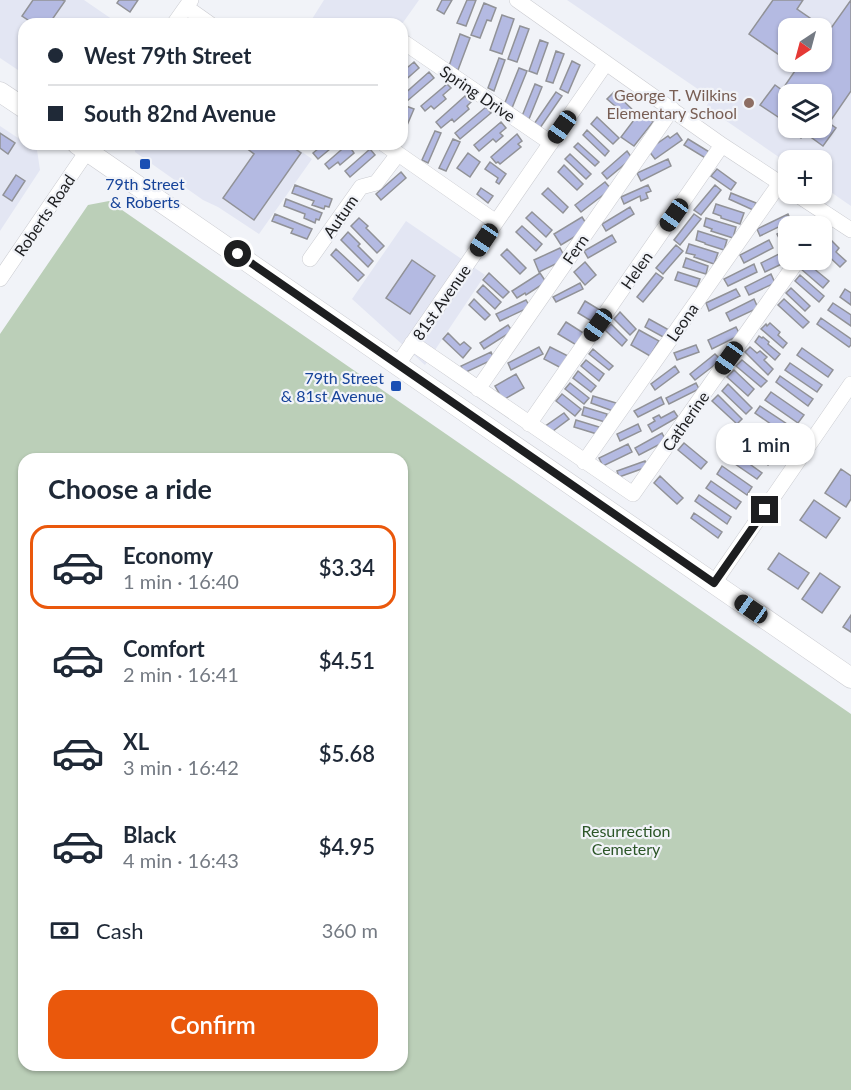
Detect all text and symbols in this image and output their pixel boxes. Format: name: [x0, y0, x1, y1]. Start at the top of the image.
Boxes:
north arrow: [778, 18, 832, 72]
map controls: [778, 18, 832, 270]
text: West 79th Street: [84, 42, 251, 69]
street label: Spring Drive: [437, 61, 519, 125]
button: layers: [778, 84, 832, 138]
place label: George T. Wilkins Elementary School: [607, 85, 737, 122]
marker: George T. Wilkins Elementary School: [742, 96, 756, 110]
text: South 82nd Avenue: [84, 100, 276, 127]
car: [544, 107, 580, 147]
button: +: [778, 150, 832, 204]
marker: 79th Street & Roberts: [138, 157, 152, 171]
street label: Roberts Road: [10, 171, 78, 259]
place label: 79th Street & Roberts: [105, 174, 185, 211]
street label: Autum: [319, 191, 361, 241]
car: [656, 195, 692, 235]
button: −: [778, 216, 832, 270]
car: [466, 220, 502, 260]
street label: Fern: [558, 231, 592, 267]
route start: [224, 240, 251, 267]
street label: Helen: [616, 248, 656, 292]
street label: 81st Avenue: [408, 261, 474, 343]
street label: Leona: [662, 299, 702, 345]
car: [580, 305, 616, 345]
car: [711, 338, 747, 378]
place label: 79th Street & 81st Avenue: [281, 368, 384, 405]
marker: 79th Street & 81st Avenue: [389, 379, 403, 393]
street label: Catherine: [658, 387, 712, 455]
callout: 1 min: [716, 423, 814, 465]
text: 1 min: [741, 432, 790, 456]
text: Choose a ride: [48, 472, 212, 505]
route end: [751, 496, 778, 523]
icon: car: [51, 540, 105, 594]
text: Economy: [123, 542, 213, 569]
text: $3.34: [319, 554, 375, 581]
text: 1 min · 16:40: [123, 569, 239, 593]
car: [731, 591, 771, 627]
icon: car: [51, 633, 105, 687]
text: Comfort: [123, 635, 205, 662]
text: $4.51: [319, 647, 375, 674]
text: 2 min · 16:41: [123, 662, 239, 686]
icon: car: [51, 726, 105, 780]
text: XL: [123, 728, 149, 755]
text: $5.68: [319, 740, 375, 767]
text: 3 min · 16:42: [123, 755, 239, 779]
icon: car: [51, 819, 105, 873]
text: Black: [123, 821, 176, 848]
park label: Resurrection Cemetery: [581, 821, 671, 858]
text: $4.95: [319, 833, 375, 860]
text: 4 min · 16:43: [123, 848, 239, 872]
icon: cash: [48, 914, 81, 947]
text: Cash: [96, 917, 143, 944]
text: 360 m: [322, 918, 378, 942]
button: Confirm: [48, 990, 378, 1059]

